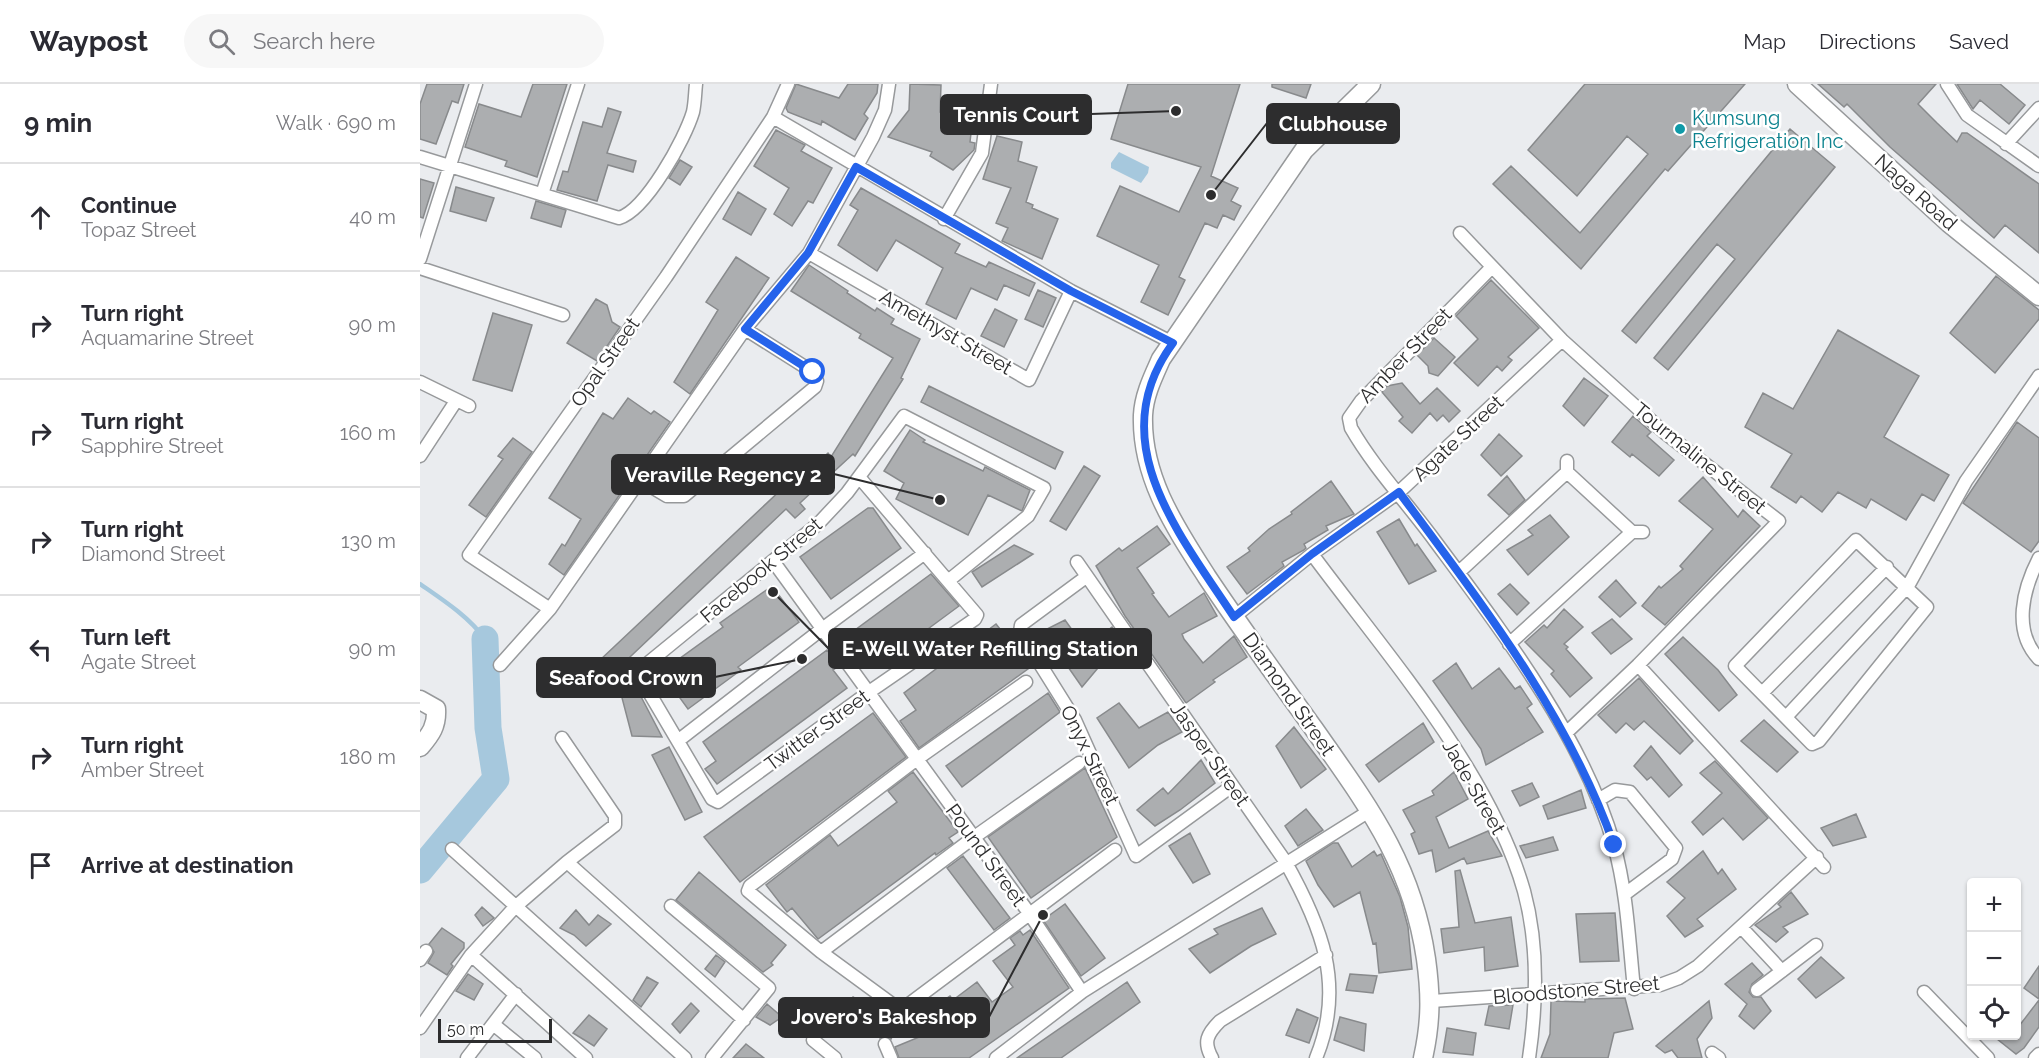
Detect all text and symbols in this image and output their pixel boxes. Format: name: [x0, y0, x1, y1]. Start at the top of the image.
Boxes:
search box: [184, 14, 604, 68]
text: Waypost: [30, 25, 148, 58]
icon: search: [205, 25, 238, 58]
text: Search here: [253, 28, 375, 54]
text: Map: [1743, 29, 1786, 54]
text: Directions: [1819, 29, 1916, 54]
text: Saved: [1949, 29, 2009, 54]
callout: Tennis Court: [941, 95, 1091, 134]
text: Tennis Court: [953, 102, 1079, 127]
callout: Clubhouse: [1267, 104, 1399, 143]
place label: Kumsung Refrigeration Inc: [1692, 106, 1844, 153]
text: 9 min: [24, 108, 92, 138]
text: Walk · 690 m: [276, 111, 396, 135]
text: Clubhouse: [1279, 111, 1388, 136]
marker: Kumsung Refrigeration Inc: [1673, 122, 1687, 136]
street label: Naga Road: [1870, 149, 1962, 235]
text: Continue: [81, 192, 177, 218]
icon: ahead: [24, 201, 57, 234]
text: 40 m: [349, 205, 396, 229]
text: Topaz Street: [81, 218, 197, 242]
street label: Amethyst Street: [875, 284, 1017, 380]
text: Turn right: [81, 300, 184, 326]
street label: Amber Street: [1354, 302, 1457, 408]
icon: right: [24, 309, 57, 342]
street label: Opal Street: [565, 312, 645, 411]
text: 90 m: [349, 313, 396, 337]
text: Aquamarine Street: [81, 326, 254, 350]
route start: [799, 358, 825, 384]
street label: Agate Street: [1408, 390, 1509, 486]
street label: Tourmaline Street: [1629, 397, 1771, 519]
text: Turn right: [81, 408, 184, 434]
icon: right: [24, 417, 57, 450]
text: 160 m: [340, 421, 396, 445]
text: Sapphire Street: [81, 434, 224, 458]
callout: Veraville Regency 2: [612, 455, 834, 494]
text: Veraville Regency 2: [624, 462, 822, 487]
street label: Facebook Street: [695, 512, 827, 628]
text: Turn right: [81, 516, 184, 542]
icon: right: [24, 525, 57, 558]
text: 130 m: [341, 529, 396, 553]
text: Diamond Street: [81, 542, 226, 566]
text: Turn left: [81, 624, 171, 650]
street label: Diamond Street: [1238, 628, 1340, 760]
callout: E-Well Water Refilling Station: [829, 629, 1151, 668]
icon: left: [24, 633, 57, 666]
text: E-Well Water Refilling Station: [842, 636, 1138, 661]
text: 90 m: [349, 637, 396, 661]
text: Agate Street: [81, 650, 196, 674]
callout: Seafood Crown: [537, 658, 715, 697]
text: Seafood Crown: [549, 665, 703, 690]
street label: Twitter Street: [760, 684, 874, 776]
street label: Jasper Street: [1165, 697, 1255, 811]
street label: Onyx Street: [1056, 701, 1125, 809]
text: Turn right: [81, 732, 184, 758]
street label: Jade Street: [1437, 735, 1511, 839]
icon: right: [24, 741, 57, 774]
text: 180 m: [340, 745, 396, 769]
text: Amber Street: [81, 758, 204, 782]
street label: Pound Street: [941, 799, 1031, 911]
route end: [1600, 831, 1626, 857]
icon: arrive: [24, 849, 57, 882]
text: Arrive at destination: [81, 852, 294, 878]
map controls: [1967, 878, 2021, 1040]
button: +: [1967, 878, 2021, 932]
button: −: [1967, 932, 2021, 986]
street label: Bloodstone Street: [1492, 971, 1661, 1009]
button: locate: [1967, 986, 2021, 1040]
callout: Jovero's Bakeshop: [779, 998, 989, 1037]
text: Jovero's Bakeshop: [791, 1004, 977, 1029]
scale bar: [438, 1016, 552, 1044]
text: 50 m: [447, 1020, 484, 1039]

